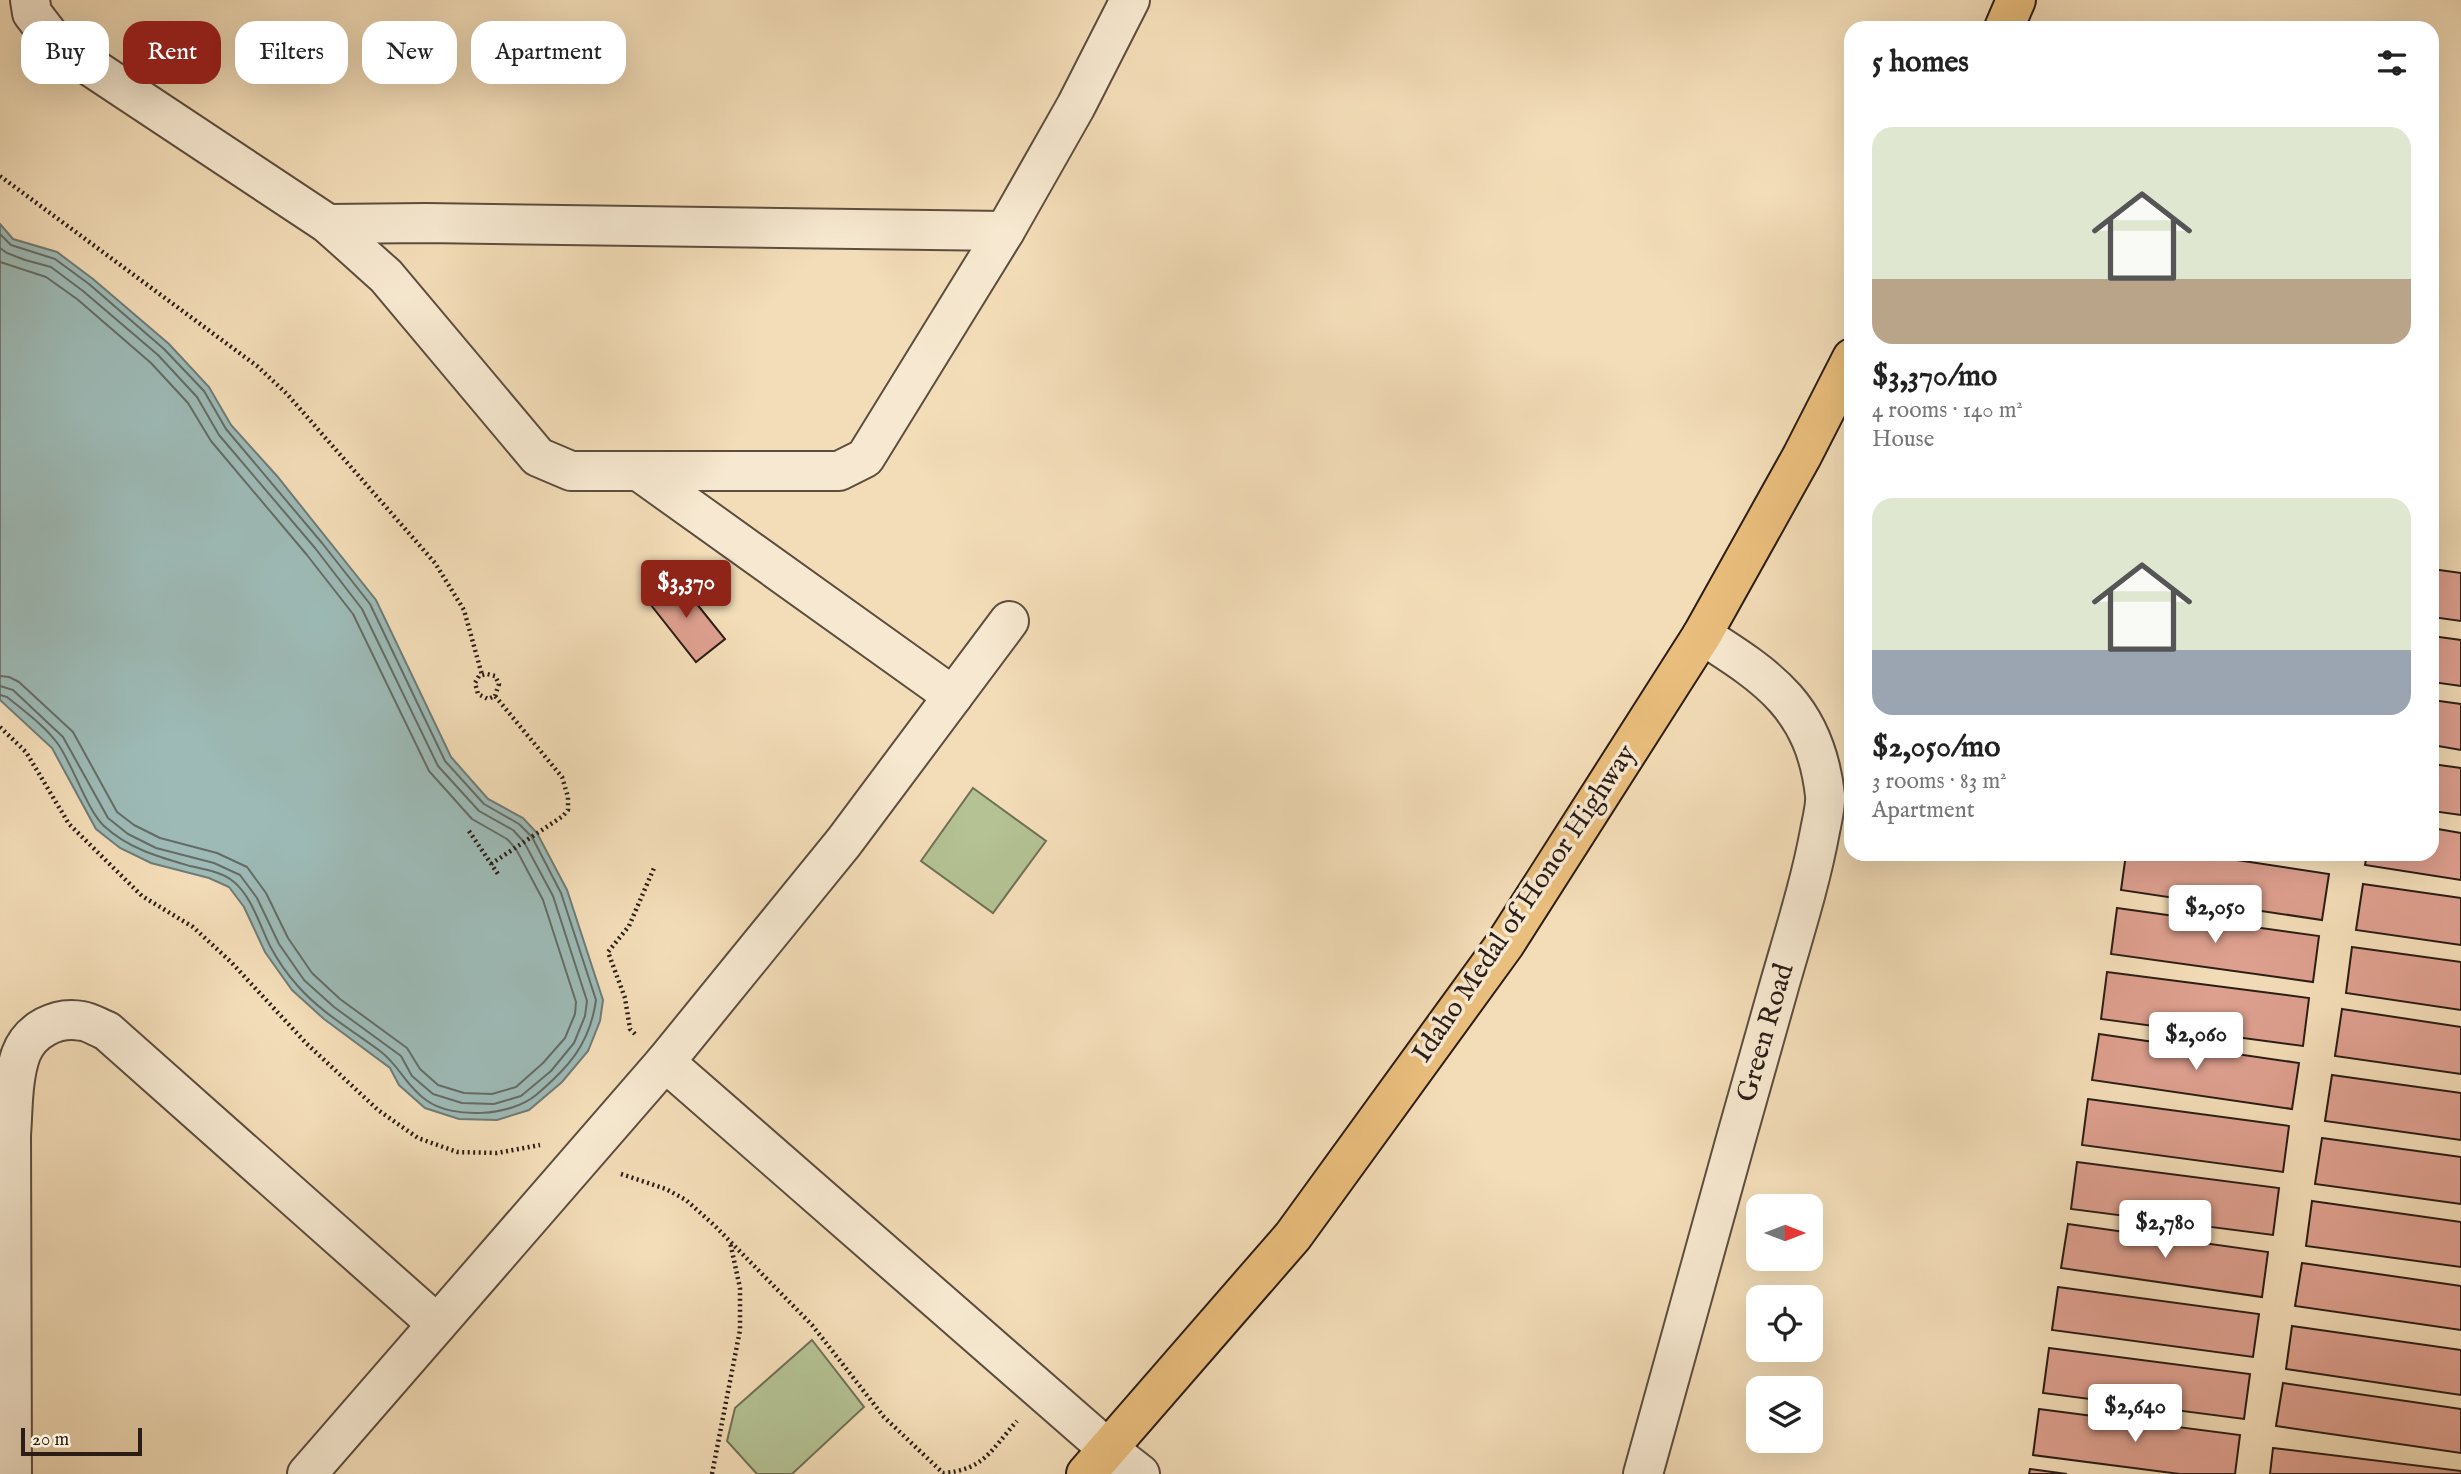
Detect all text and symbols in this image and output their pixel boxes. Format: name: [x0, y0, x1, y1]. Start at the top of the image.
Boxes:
chip: Buy: [21, 21, 109, 84]
chip: Rent: [123, 21, 221, 84]
chip: Filters: [235, 21, 348, 84]
chip: New: [362, 21, 457, 84]
chip: Apartment: [471, 21, 626, 84]
text: 5 homes: [1872, 44, 1969, 82]
icon: filters: [2373, 44, 2411, 82]
icon: home: [2079, 173, 2205, 299]
text: $3,370/mo: [1872, 358, 1997, 396]
text: 4 rooms · 140 m²: [1872, 396, 2023, 425]
text: House: [1872, 425, 1934, 454]
icon: home: [2079, 544, 2205, 670]
pin: $3,370: [629, 560, 743, 620]
text: $3,370: [657, 568, 715, 597]
text: $2,050/mo: [1872, 729, 2000, 767]
street label: Idaho Medal of Honor Highway: [1405, 738, 1645, 1070]
text: 3 rooms · 83 m²: [1872, 767, 2007, 796]
text: Apartment: [1872, 796, 1975, 825]
pin: $2,050: [2158, 886, 2272, 945]
text: $2,050: [2185, 893, 2245, 922]
street label: Green Road: [1730, 960, 1802, 1106]
pin: $2,060: [2139, 1012, 2253, 1072]
text: $2,060: [2165, 1020, 2227, 1049]
north arrow: [1746, 1194, 1824, 1270]
map controls: [1746, 1194, 1823, 1453]
pin: $2,780: [2108, 1200, 2222, 1260]
text: $2,780: [2135, 1208, 2195, 1237]
button: locate: [1746, 1285, 1823, 1362]
button: layers: [1746, 1376, 1823, 1453]
pin: $2,640: [2078, 1384, 2192, 1444]
text: $2,640: [2104, 1392, 2166, 1421]
scale bar: [21, 1425, 142, 1457]
text: 20 m: [32, 1428, 69, 1452]

